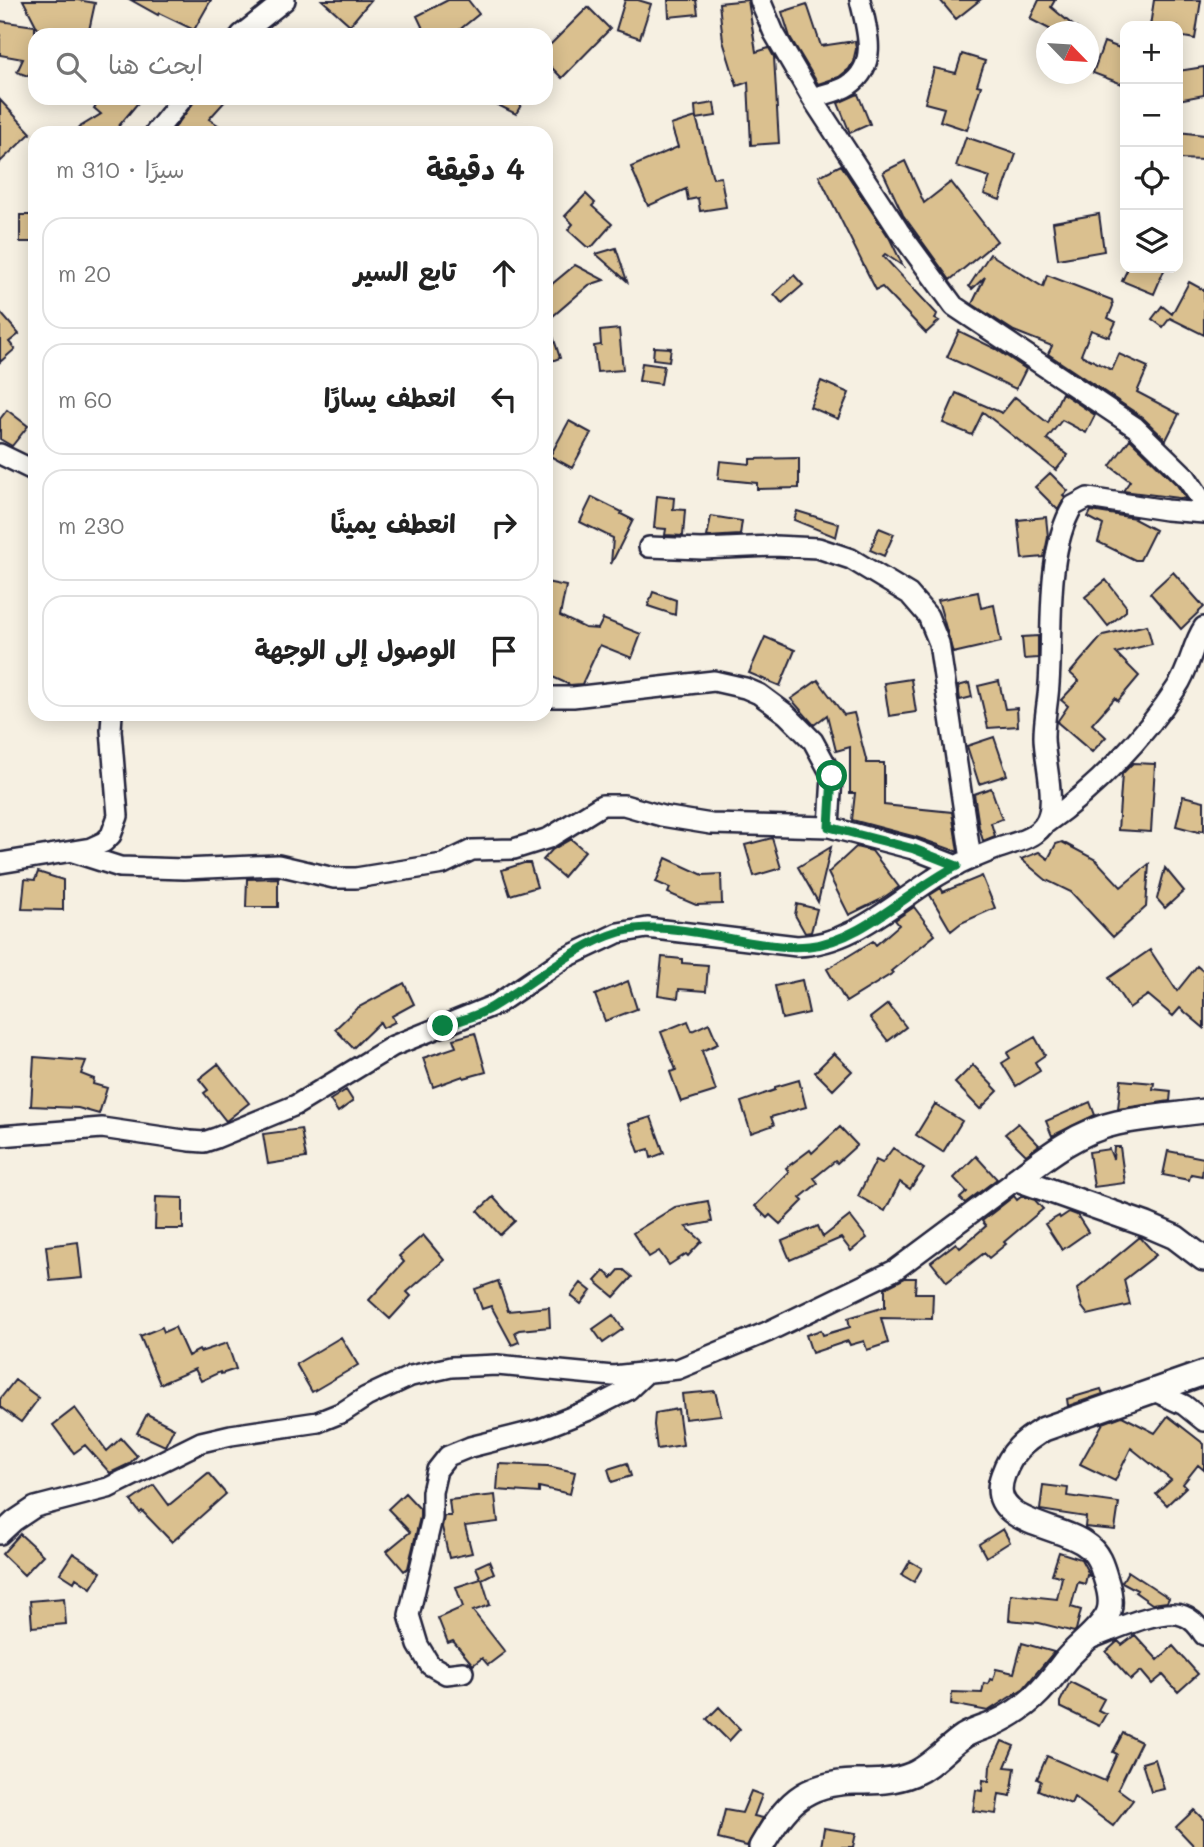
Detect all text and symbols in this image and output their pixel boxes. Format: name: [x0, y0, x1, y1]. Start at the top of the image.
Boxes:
north arrow: [1036, 21, 1099, 84]
map controls: [1120, 21, 1183, 273]
button: +: [1120, 21, 1183, 84]
search box: [28, 28, 553, 105]
text: ابحث هنا: [108, 47, 203, 81]
icon: search: [52, 48, 90, 86]
button: −: [1120, 84, 1183, 147]
button: locate: [1120, 147, 1183, 210]
text: 4 دقيقة: [426, 148, 525, 188]
text: سيرًا · 310 m: [56, 154, 184, 184]
button: layers: [1120, 210, 1183, 273]
text: تابع السير: [354, 254, 456, 288]
icon: ahead: [485, 254, 523, 292]
text: 20 m: [58, 258, 111, 288]
text: انعطف يسارًا: [324, 380, 456, 414]
icon: left: [485, 380, 523, 418]
text: 60 m: [58, 384, 112, 414]
text: انعطف يمينًا: [331, 506, 456, 540]
icon: right: [485, 506, 523, 544]
text: 230 m: [58, 510, 124, 540]
text: الوصول إلى الوجهة: [254, 632, 456, 666]
icon: arrive: [485, 632, 523, 670]
route start: [816, 760, 847, 791]
route end: [427, 1010, 458, 1041]

